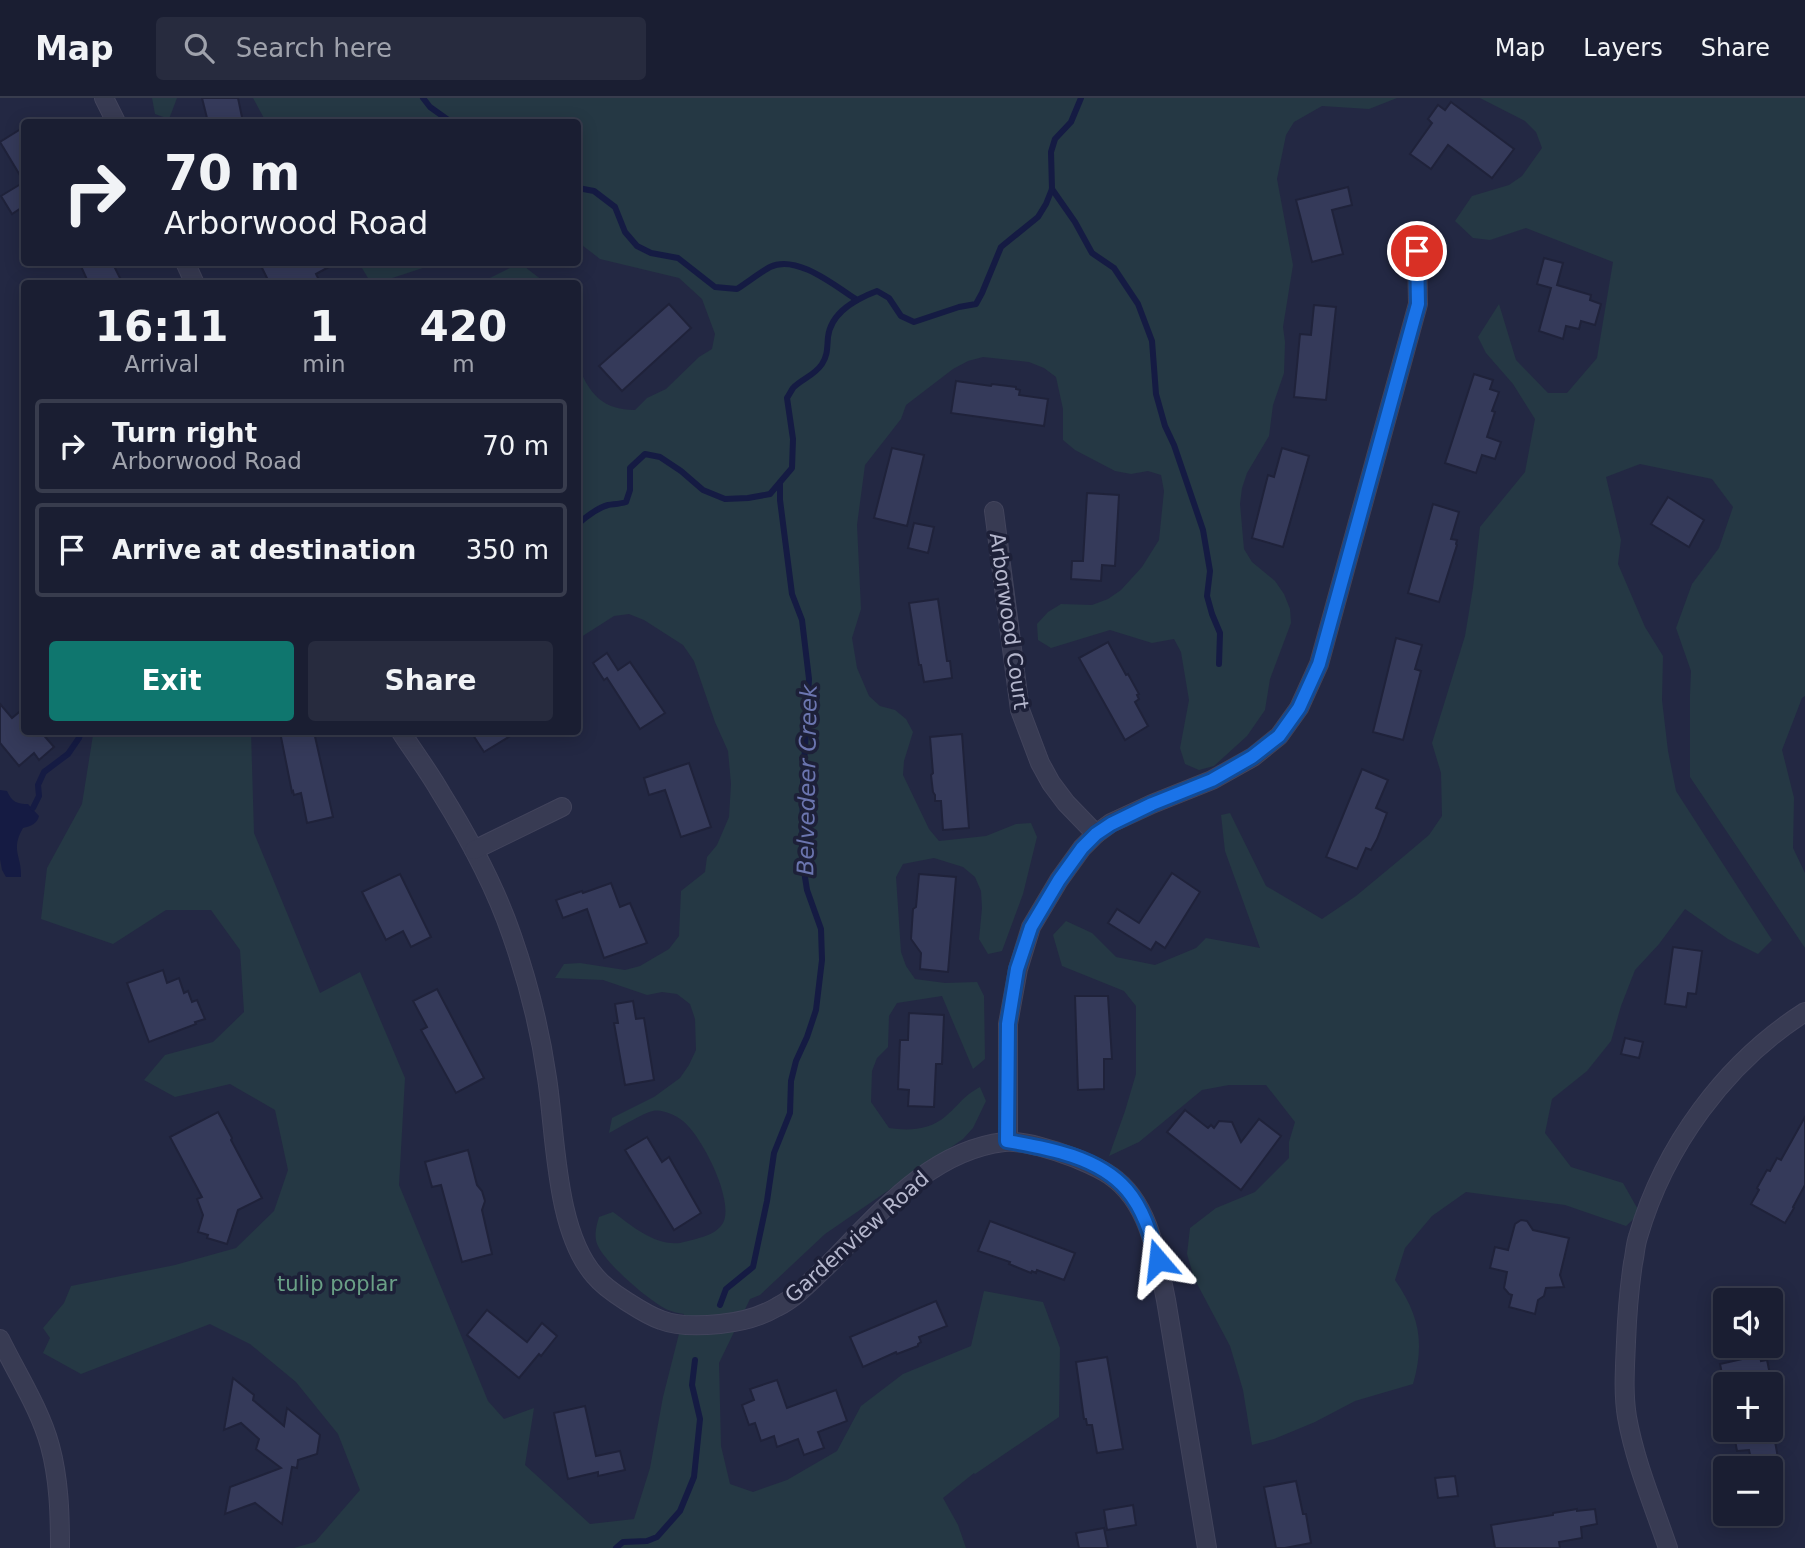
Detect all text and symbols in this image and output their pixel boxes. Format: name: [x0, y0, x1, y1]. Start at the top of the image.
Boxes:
search box: [156, 17, 646, 80]
text: Map: [35, 29, 114, 68]
icon: search: [180, 29, 218, 67]
text: Search here: [236, 33, 392, 63]
text: Map: [1495, 34, 1545, 62]
text: Layers: [1583, 34, 1663, 62]
text: Share: [1701, 34, 1770, 62]
text: 70 m: [164, 145, 300, 202]
icon: right: [49, 147, 140, 238]
text: Arborwood Road: [164, 204, 428, 242]
pin: [1387, 221, 1447, 281]
icon: arrive: [1398, 232, 1436, 270]
text: 16:11: [95, 302, 229, 351]
text: 1: [309, 302, 339, 351]
text: 420: [420, 302, 507, 351]
text: Arrival: [124, 351, 199, 377]
text: min: [302, 351, 346, 377]
text: m: [452, 351, 475, 377]
text: Turn right: [112, 418, 257, 448]
icon: right: [53, 427, 91, 465]
text: 70 m: [482, 431, 549, 461]
text: Arborwood Road: [112, 448, 302, 474]
icon: arrive: [53, 531, 91, 569]
street label: Arborwood Court: [985, 531, 1033, 711]
text: Arrive at destination: [112, 535, 416, 565]
text: 350 m: [466, 535, 549, 565]
button: Exit: [49, 641, 294, 721]
button: Share: [308, 641, 553, 721]
water label: Belvedeer Creek: [792, 683, 822, 876]
street label: Gardenview Road: [780, 1166, 934, 1308]
position arrow: [1121, 1223, 1195, 1297]
park label: tulip poplar: [277, 1272, 397, 1296]
map controls: [1713, 1288, 1783, 1526]
button: sound: [1713, 1288, 1783, 1358]
button: +: [1713, 1372, 1783, 1442]
button: −: [1713, 1456, 1783, 1526]

